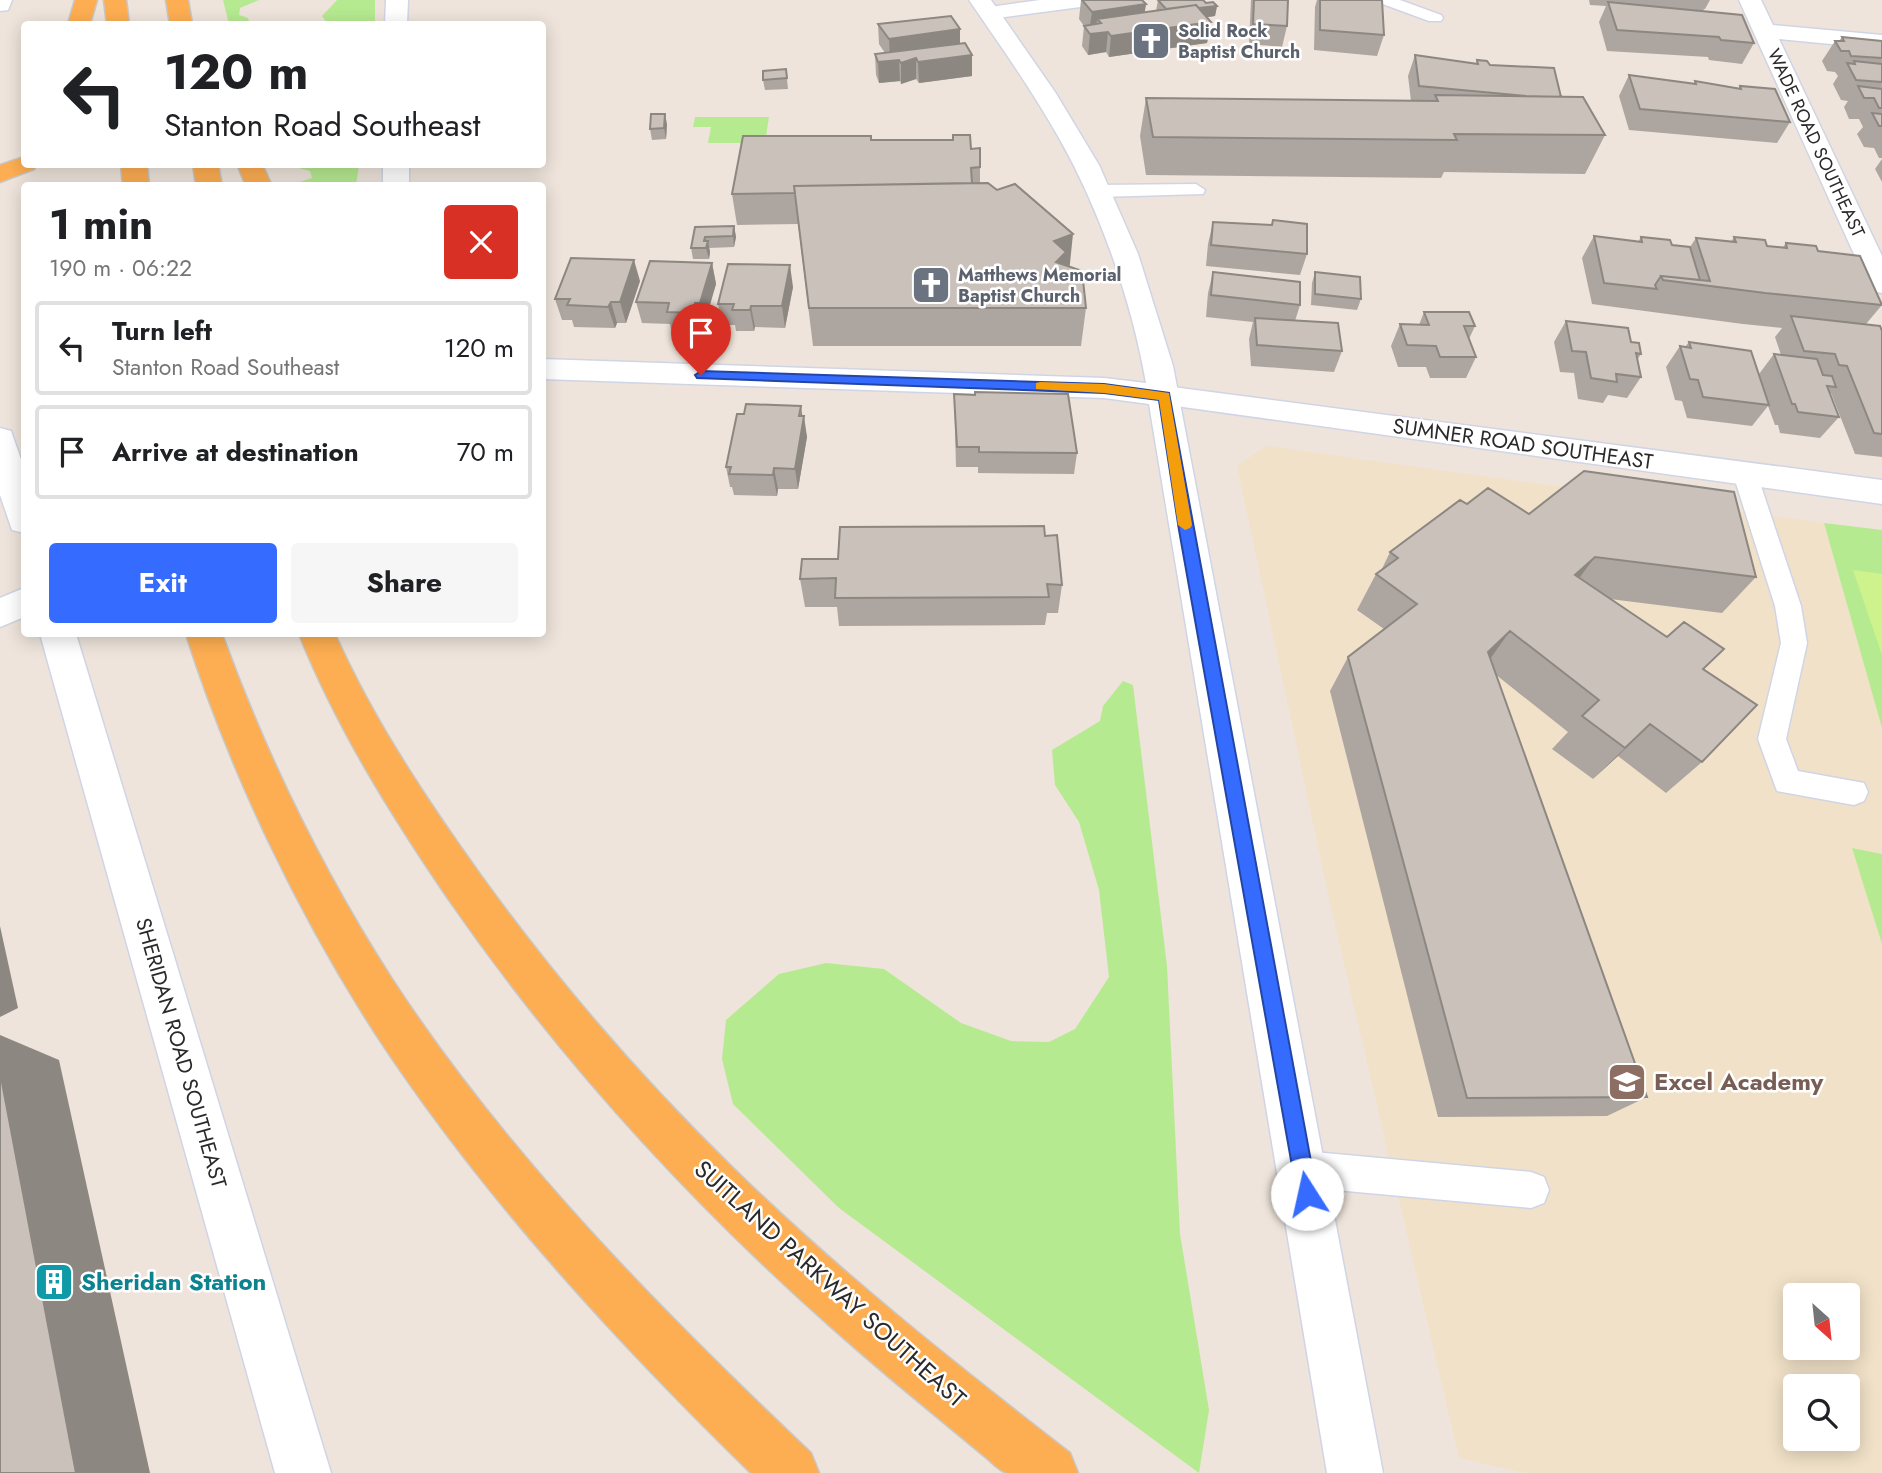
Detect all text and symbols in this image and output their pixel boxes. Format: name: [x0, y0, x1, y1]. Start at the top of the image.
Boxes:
place label: Solid Rock Baptist Church: [1178, 18, 1300, 65]
church icon: Solid Rock Baptist Church: [1130, 20, 1172, 62]
text: 120 m: [164, 37, 308, 107]
street label: WADE ROAD SOUTHEAST: [1761, 44, 1871, 242]
icon: left: [49, 49, 140, 140]
text: Stanton Road Southeast: [164, 102, 480, 148]
text: 1 min: [49, 194, 153, 255]
button: close: [444, 205, 518, 279]
text: 190 m · 06:22: [49, 251, 192, 285]
place label: Matthews Memorial Baptist Church: [958, 262, 1121, 309]
church icon: Matthews Memorial Baptist Church: [910, 264, 952, 306]
pin: [671, 303, 731, 375]
text: Turn left: [112, 312, 212, 350]
icon: arrive: [682, 314, 720, 352]
icon: left: [53, 329, 91, 367]
text: 120 m: [444, 329, 514, 367]
text: Stanton Road Southeast: [112, 350, 339, 384]
street label: SUMNER ROAD SOUTHEAST: [1391, 411, 1655, 477]
icon: arrive: [53, 433, 91, 471]
text: Arrive at destination: [112, 433, 359, 471]
text: 70 m: [457, 433, 514, 471]
button: Exit: [49, 543, 277, 623]
button: Share: [291, 543, 518, 623]
street label: SHERIDAN ROAD SOUTHEAST: [128, 914, 234, 1192]
school or university icon: Excel Academy: [1606, 1061, 1648, 1103]
place label: Excel Academy: [1654, 1064, 1824, 1099]
street label: SUITLAND PARKWAY SOUTHEAST: [687, 1152, 974, 1415]
position arrow: [1270, 1157, 1344, 1231]
building icon: Sheridan Station: [33, 1261, 75, 1303]
place label: Sheridan Station: [81, 1264, 266, 1299]
north arrow: [1783, 1283, 1860, 1360]
map controls: [1783, 1283, 1860, 1451]
button: search: [1783, 1374, 1860, 1451]

